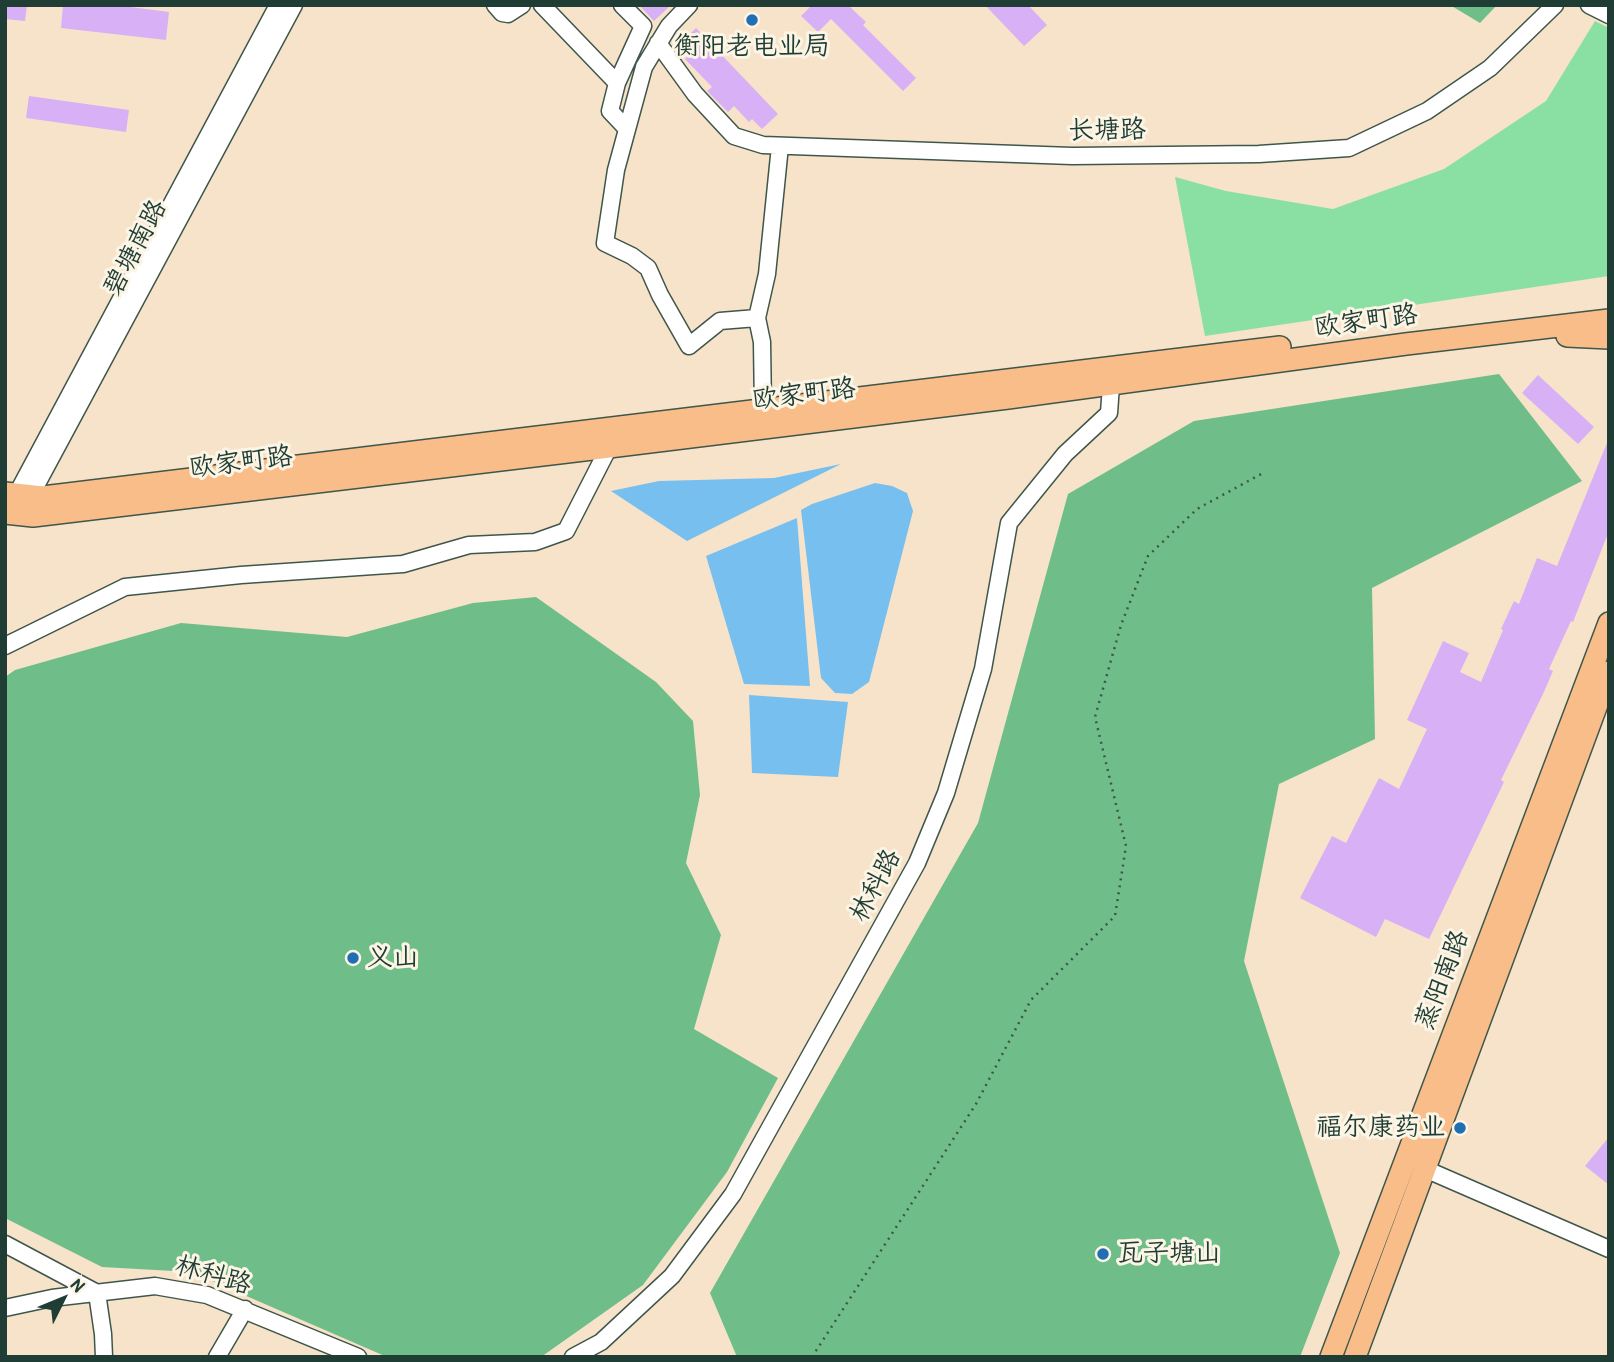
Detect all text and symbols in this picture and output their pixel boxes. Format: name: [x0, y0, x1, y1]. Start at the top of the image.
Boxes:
marker: 衡阳老电业局: [744, 12, 760, 28]
place label: 衡阳老电业局: [674, 31, 830, 63]
street label: 长塘路: [1068, 115, 1146, 147]
street label: 碧塘南路: [98, 195, 174, 301]
street label: 欧家町路: [1312, 299, 1420, 345]
street label: 欧家町路: [750, 373, 858, 417]
street label: 欧家町路: [187, 441, 295, 485]
street label: 林科路: [844, 844, 908, 928]
street label: 蒸阳南路: [1410, 926, 1476, 1034]
place label: 义山: [367, 942, 419, 974]
marker: 义山: [345, 950, 361, 966]
place label: 福尔康药业: [1316, 1112, 1446, 1144]
marker: 福尔康药业: [1452, 1120, 1468, 1136]
place label: 瓦子塘山: [1117, 1238, 1221, 1270]
marker: 瓦子塘山: [1095, 1246, 1111, 1262]
street label: 林科路: [171, 1250, 255, 1302]
north arrow: [28, 1264, 98, 1334]
text: N: [65, 1272, 91, 1297]

